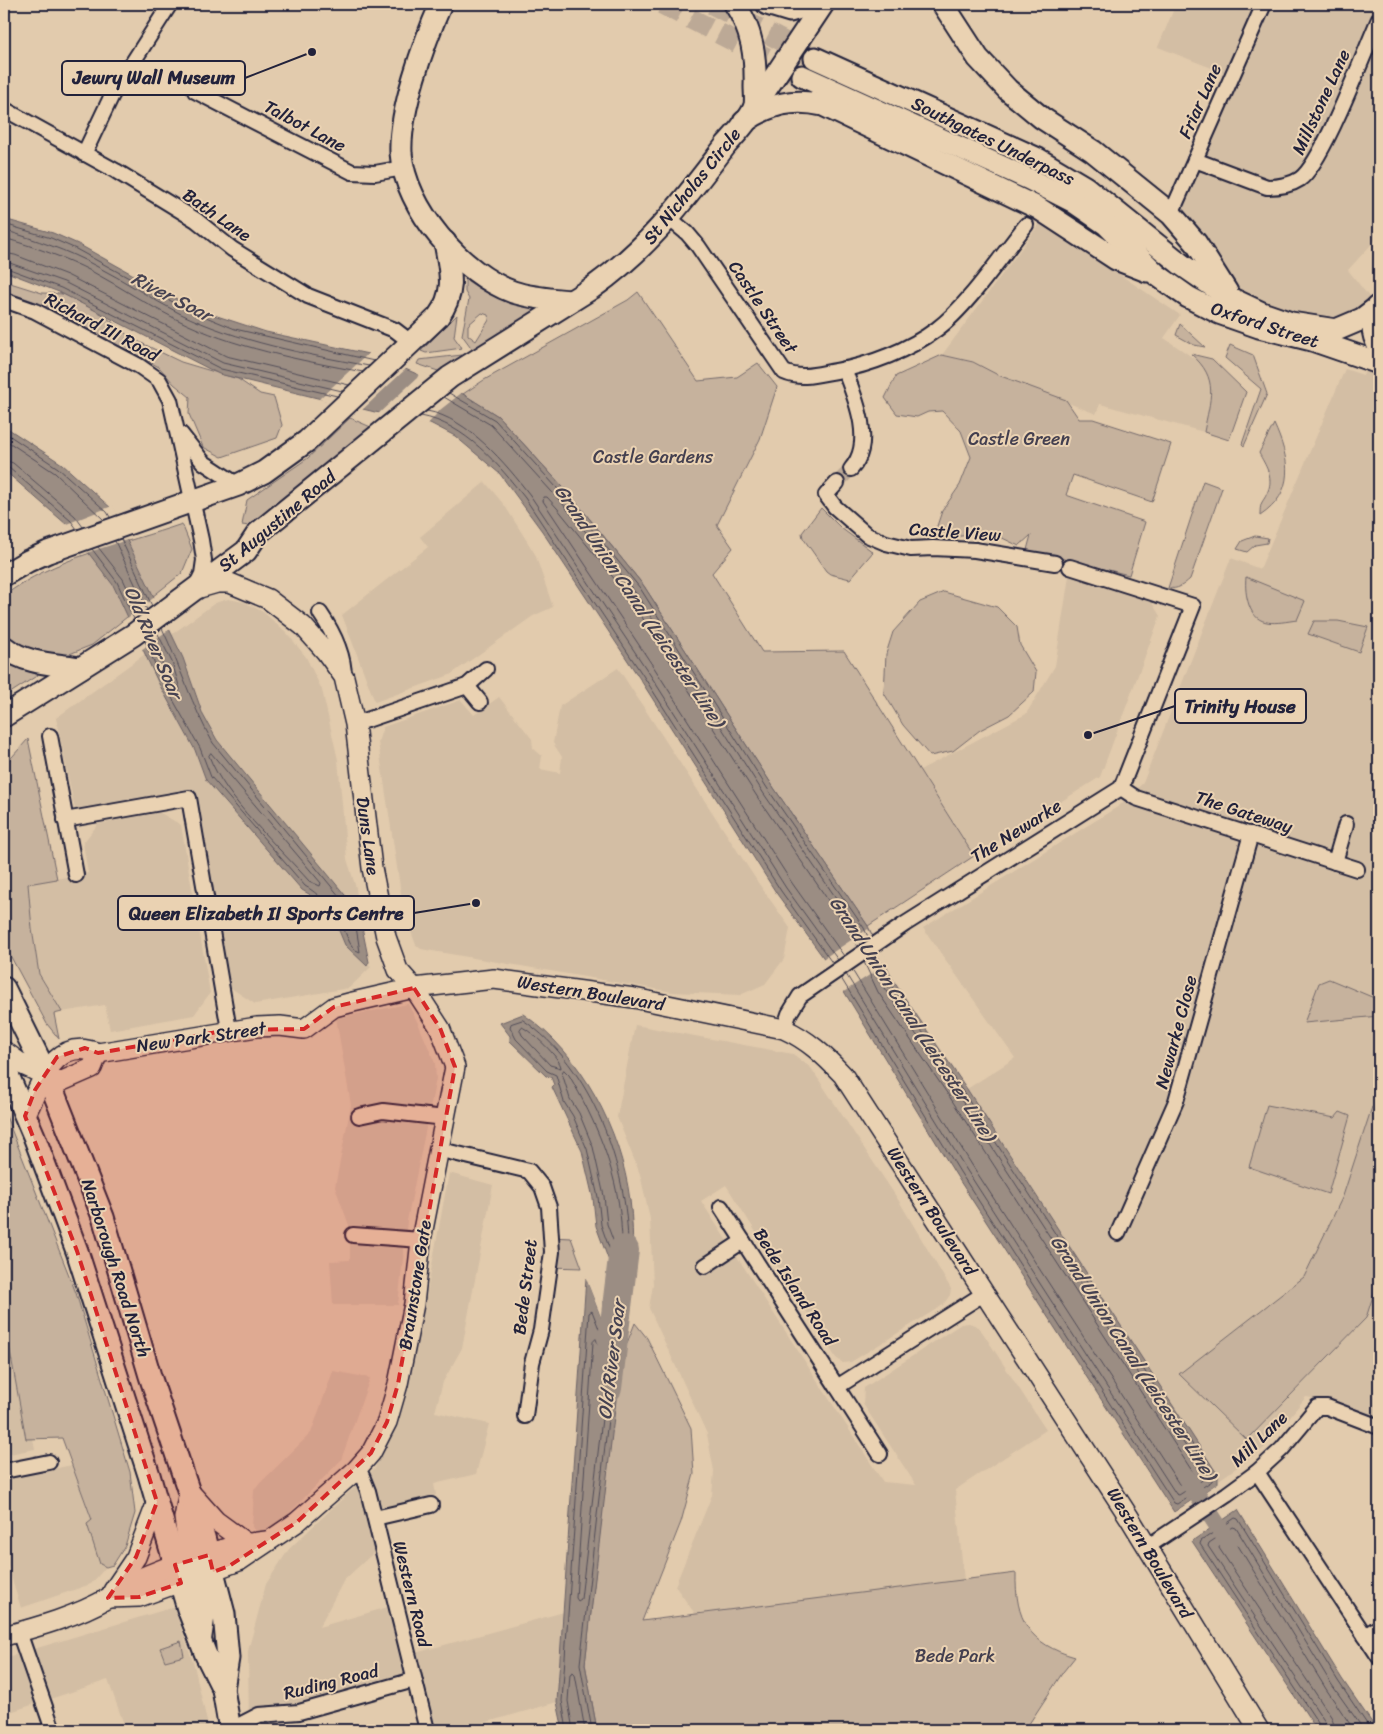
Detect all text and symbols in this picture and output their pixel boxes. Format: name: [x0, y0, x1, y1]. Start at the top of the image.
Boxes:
street label: Millstone Lane: [1282, 44, 1360, 160]
street label: Friar Lane: [1169, 58, 1231, 144]
callout: Jewry Wall Museum: [62, 61, 245, 95]
text: Jewry Wall Museum: [72, 61, 236, 94]
street label: Southgates Underpass: [906, 87, 1081, 195]
street label: Talbot Lane: [258, 91, 352, 161]
street label: St Nicholas Circle: [635, 120, 749, 252]
street label: Bath Lane: [176, 179, 258, 251]
street label: Castle Street: [720, 254, 807, 361]
water label: River Soar: [126, 262, 221, 332]
street label: Richard III Road: [39, 283, 167, 372]
street label: Oxford Street: [1207, 292, 1323, 358]
park label: Castle Green: [968, 423, 1070, 455]
park label: Castle Gardens: [593, 441, 714, 473]
street label: St Augustine Road: [211, 461, 345, 580]
water label: Grand Union Canal (Leicester Line): [546, 477, 735, 736]
street label: Castle View: [908, 513, 1002, 551]
water label: Old River Soar: [115, 581, 193, 707]
callout: Trinity House: [1175, 689, 1306, 723]
text: Trinity House: [1184, 690, 1296, 723]
street label: The Gateway: [1191, 781, 1298, 843]
street label: The Newarke: [964, 790, 1068, 872]
street label: Duns Lane: [347, 795, 389, 878]
water label: Grand Union Canal (Leicester Line): [821, 889, 1006, 1150]
callout: Queen Elizabeth II Sports Centre: [118, 896, 414, 930]
text: Queen Elizabeth II Sports Centre: [129, 897, 404, 930]
street label: Western Boulevard: [515, 966, 669, 1021]
street label: Newarke Close: [1145, 972, 1207, 1092]
street label: New Park Street: [134, 1012, 269, 1062]
street label: Western Boulevard: [878, 1140, 987, 1283]
street label: Narborough Road North: [72, 1174, 160, 1362]
street label: Braunstone Gate: [389, 1217, 441, 1352]
street label: Bede Island Road: [745, 1221, 846, 1354]
water label: Grand Union Canal (Leicester Line): [1042, 1228, 1227, 1489]
street label: Bede Street: [503, 1237, 547, 1337]
water label: Old River Soar: [588, 1296, 636, 1421]
street label: Mill Lane: [1223, 1403, 1296, 1475]
street label: Western Boulevard: [1098, 1481, 1203, 1626]
street label: Western Road: [383, 1537, 441, 1652]
park label: Bede Park: [915, 1640, 995, 1672]
street label: Ruding Road: [280, 1654, 383, 1709]

